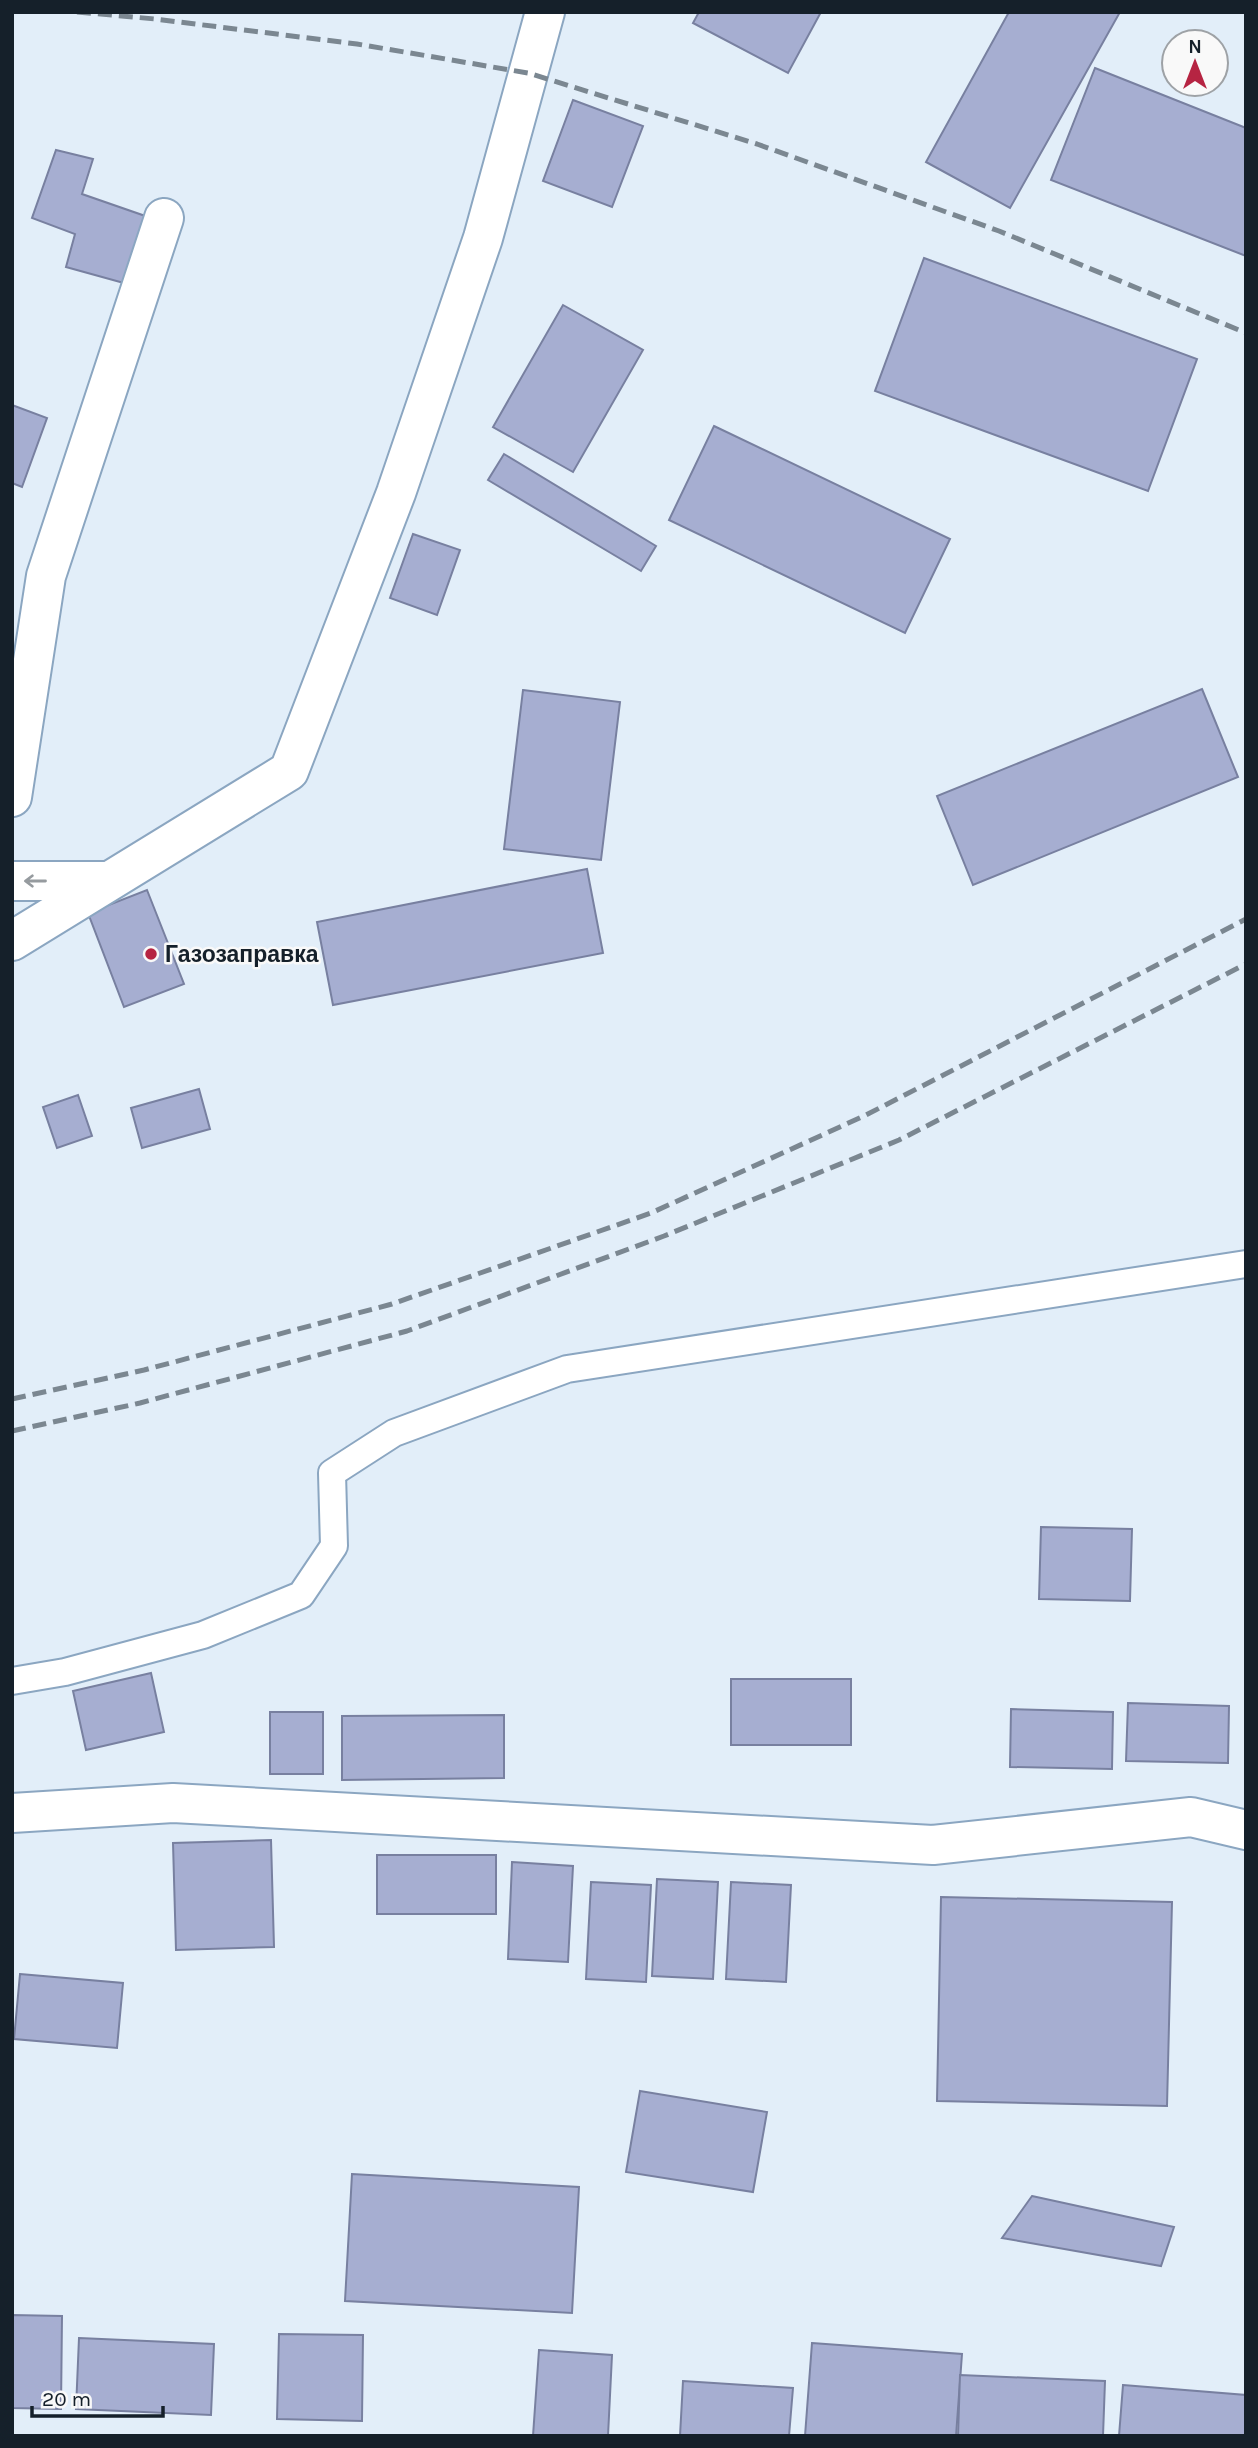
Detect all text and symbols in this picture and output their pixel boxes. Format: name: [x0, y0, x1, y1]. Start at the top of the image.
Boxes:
north arrow: [1160, 28, 1230, 98]
text: N: [1188, 36, 1202, 58]
one-way arrow: [24, 874, 47, 888]
place label: Газозаправка: [165, 941, 319, 968]
marker: Газозаправка: [143, 946, 159, 962]
scale bar: [32, 2374, 163, 2418]
text: 20 m: [42, 2387, 91, 2411]

